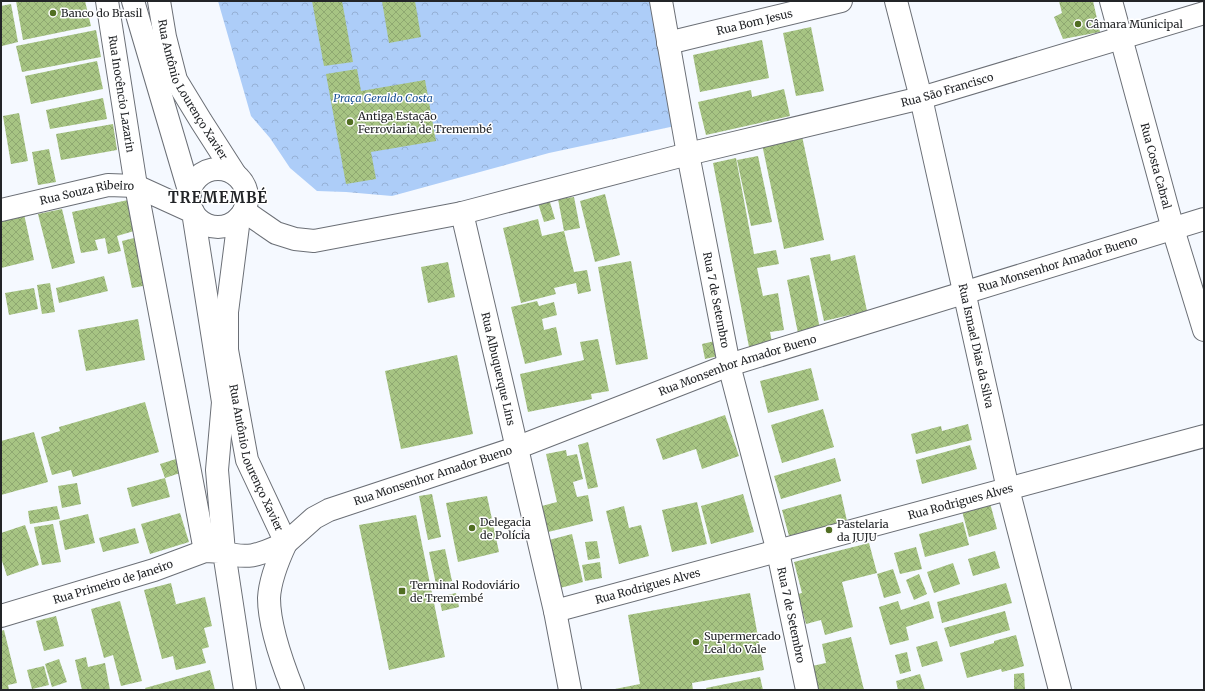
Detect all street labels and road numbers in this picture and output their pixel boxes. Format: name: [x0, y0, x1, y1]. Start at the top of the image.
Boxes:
street label: Rua Bom Jesus: [715, 6, 794, 38]
street label: Rua Antônio Lourenço Xavier: [155, 18, 231, 162]
street label: Rua Inocêncio Lazarin: [105, 34, 138, 154]
street label: Rua São Francisco: [899, 70, 995, 110]
street label: Rua Costa Cabral: [1137, 121, 1174, 211]
street label: Rua Souza Ribeiro: [38, 178, 135, 208]
street label: Rua Monsenhor Amador Bueno: [976, 233, 1140, 295]
street label: Rua 7 de Setembro: [700, 251, 733, 350]
street label: Rua Ismael Dias da Silva: [955, 282, 997, 409]
street label: Rua Albuquerque Lins: [478, 311, 518, 427]
street label: Rua Monsenhor Amador Bueno: [656, 331, 818, 399]
street label: Rua Antônio Lourenço Xavier: [226, 383, 286, 533]
street label: Rua Monsenhor Amador Bueno: [352, 443, 514, 508]
street label: Rua Rodrigues Alves: [906, 481, 1015, 523]
street label: Rua Primeiro de Janeiro: [51, 556, 175, 607]
street label: Rua Rodrigues Alves: [594, 565, 702, 607]
street label: Rua 7 de Setembro: [774, 566, 808, 665]

